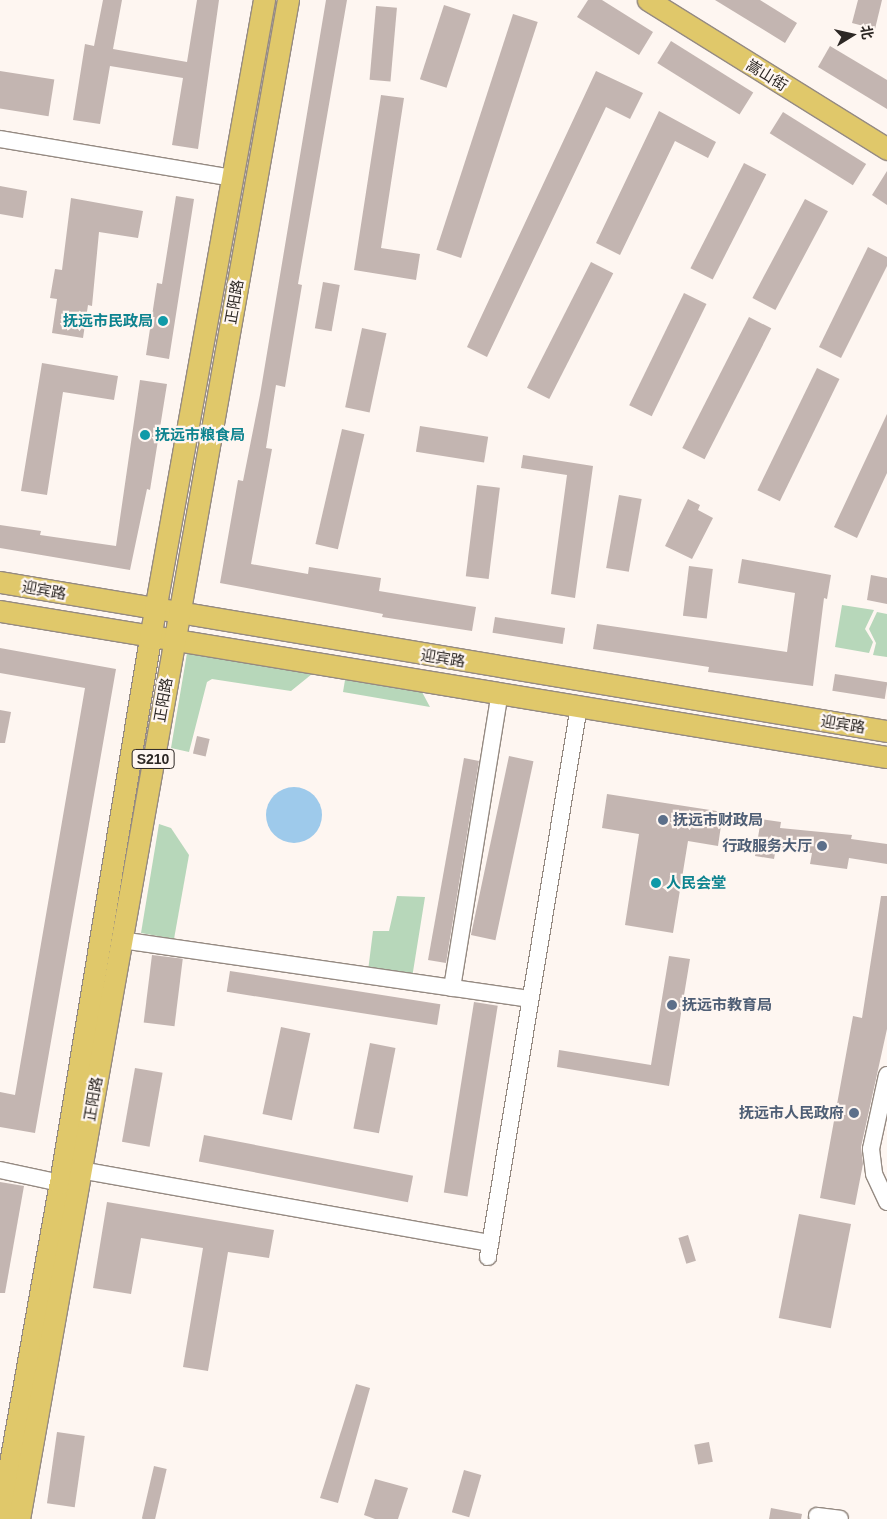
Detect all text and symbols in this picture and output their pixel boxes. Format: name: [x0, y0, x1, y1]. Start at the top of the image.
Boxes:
north arrow: [827, 10, 877, 60]
text: 北: [858, 24, 876, 41]
street label: 嵩山街: [743, 55, 791, 95]
street label: 正阳路: [221, 278, 247, 326]
place label: 抚远市民政局: [63, 312, 153, 330]
marker: 抚远市民政局: [157, 315, 169, 327]
place label: 抚远市粮食局: [155, 426, 245, 444]
marker: 抚远市粮食局: [139, 429, 151, 441]
street label: 迎宾路: [20, 577, 68, 603]
street label: 迎宾路: [419, 646, 467, 670]
street label: 正阳路: [150, 676, 176, 724]
street label: 迎宾路: [819, 712, 867, 736]
road number: S210: [130, 748, 176, 771]
place label: 抚远市财政局: [673, 811, 763, 829]
marker: 抚远市财政局: [657, 814, 669, 826]
place label: 行政服务大厅: [722, 837, 812, 855]
marker: 行政服务大厅: [816, 840, 828, 852]
place label: 人民会堂: [666, 874, 726, 892]
marker: 人民会堂: [650, 877, 662, 889]
place label: 抚远市教育局: [682, 996, 772, 1014]
marker: 抚远市教育局: [666, 999, 678, 1011]
street label: 正阳路: [80, 1075, 106, 1123]
place label: 抚远市人民政府: [739, 1104, 844, 1122]
marker: 抚远市人民政府: [848, 1107, 860, 1119]

